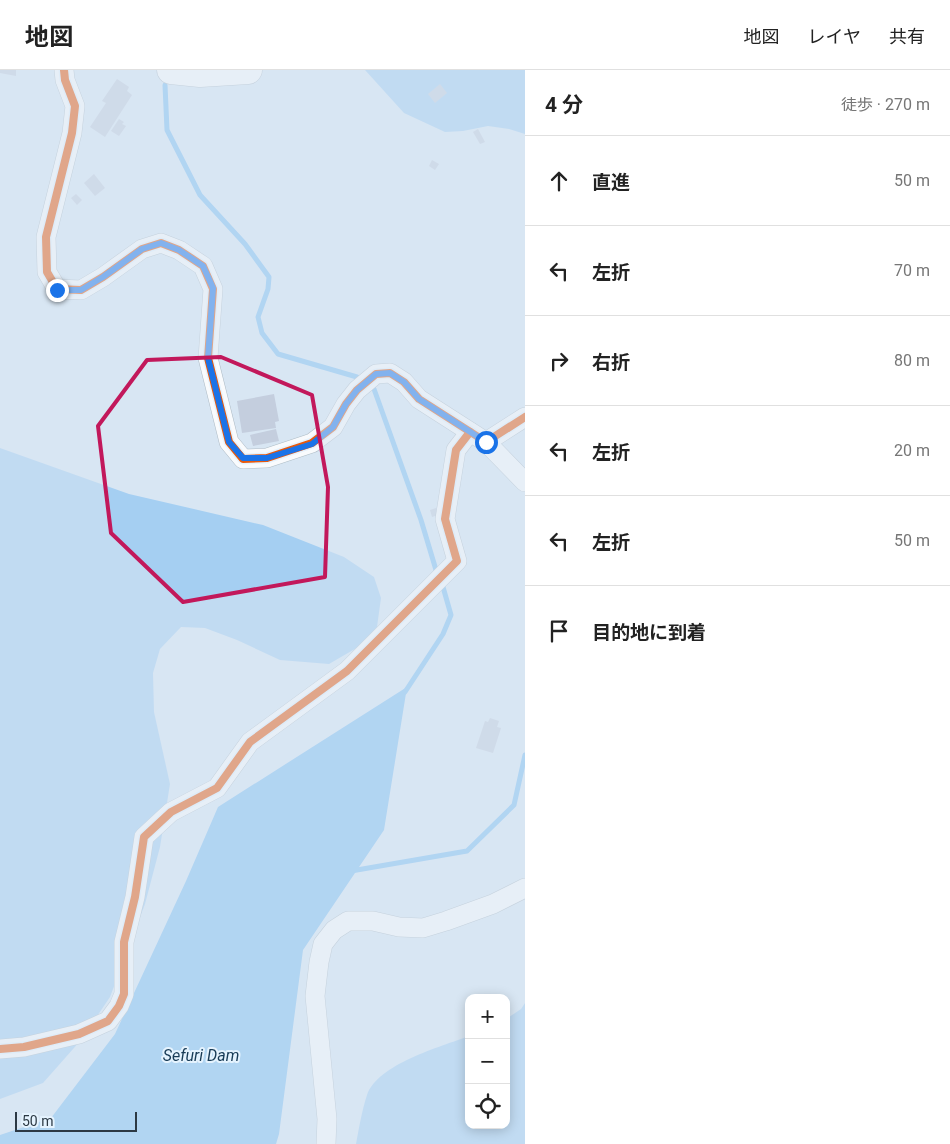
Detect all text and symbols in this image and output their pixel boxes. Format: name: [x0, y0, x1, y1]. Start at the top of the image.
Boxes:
text: 地図: [25, 23, 73, 51]
text: 地図: [744, 26, 780, 47]
text: レイヤ: [808, 26, 861, 47]
text: 共有: [889, 26, 925, 47]
text: 4 分: [545, 93, 583, 117]
text: 徒歩 · 270 m: [841, 95, 930, 114]
icon: ahead: [545, 167, 573, 195]
text: 直進: [592, 171, 630, 194]
text: 50 m: [894, 171, 930, 190]
icon: left: [545, 257, 573, 285]
text: 左折: [592, 261, 630, 284]
text: 70 m: [894, 261, 930, 280]
route end: [46, 279, 69, 302]
icon: right: [545, 347, 573, 375]
text: 右折: [592, 351, 630, 374]
text: 80 m: [894, 351, 930, 370]
route start: [475, 431, 498, 454]
icon: left: [545, 437, 573, 465]
text: 左折: [592, 441, 630, 464]
text: 20 m: [894, 441, 930, 460]
icon: left: [545, 527, 573, 555]
text: 左折: [592, 531, 630, 554]
text: 50 m: [894, 531, 930, 550]
icon: arrive: [545, 617, 573, 645]
text: 目的地に到着: [592, 621, 706, 644]
map controls: [465, 994, 510, 1129]
button: +: [465, 994, 510, 1039]
button: −: [465, 1039, 510, 1084]
water label: Sefuri Dam: [163, 1046, 239, 1065]
button: locate: [465, 1084, 510, 1129]
scale bar: [15, 1109, 138, 1132]
text: 50 m: [22, 1113, 54, 1129]

